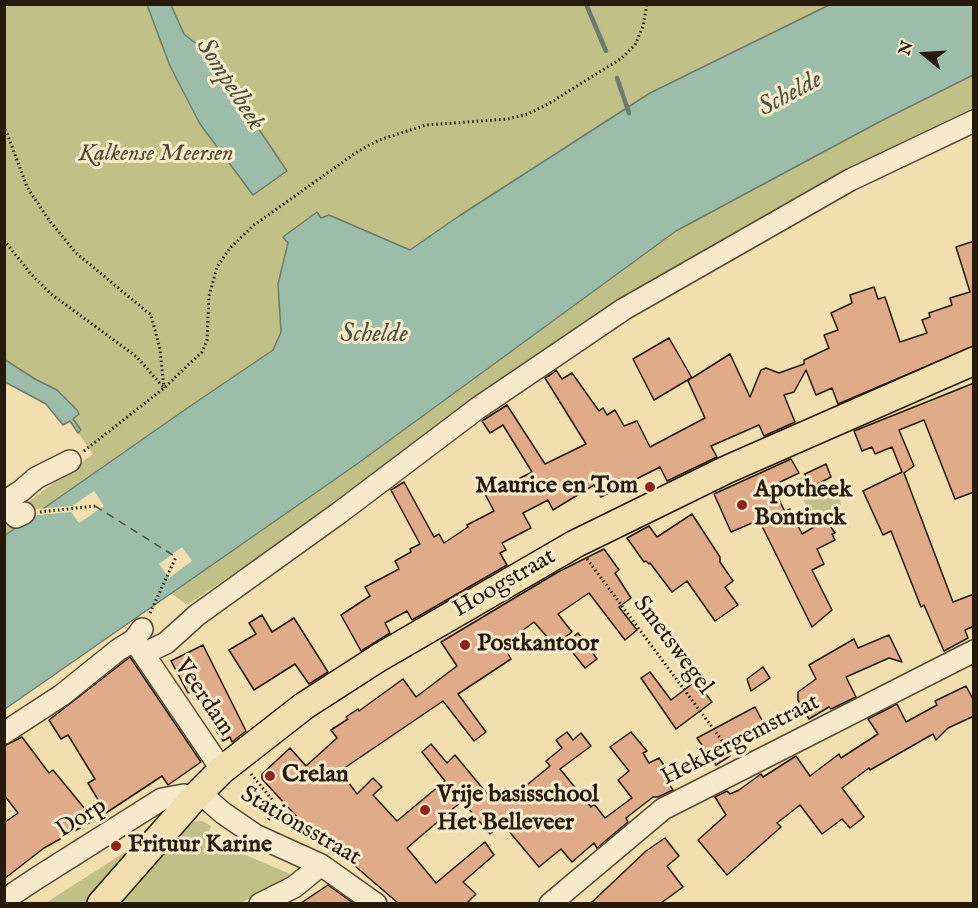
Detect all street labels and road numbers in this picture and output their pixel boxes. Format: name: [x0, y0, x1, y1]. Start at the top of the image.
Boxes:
street label: Hoogstraat: [449, 543, 561, 625]
street label: Smetswegel: [626, 591, 718, 701]
street label: Veerdam: [167, 654, 239, 742]
street label: Hekkergemstraat: [657, 689, 825, 793]
street label: Stationsstraat: [235, 781, 365, 873]
street label: Dorp: [51, 792, 113, 846]

